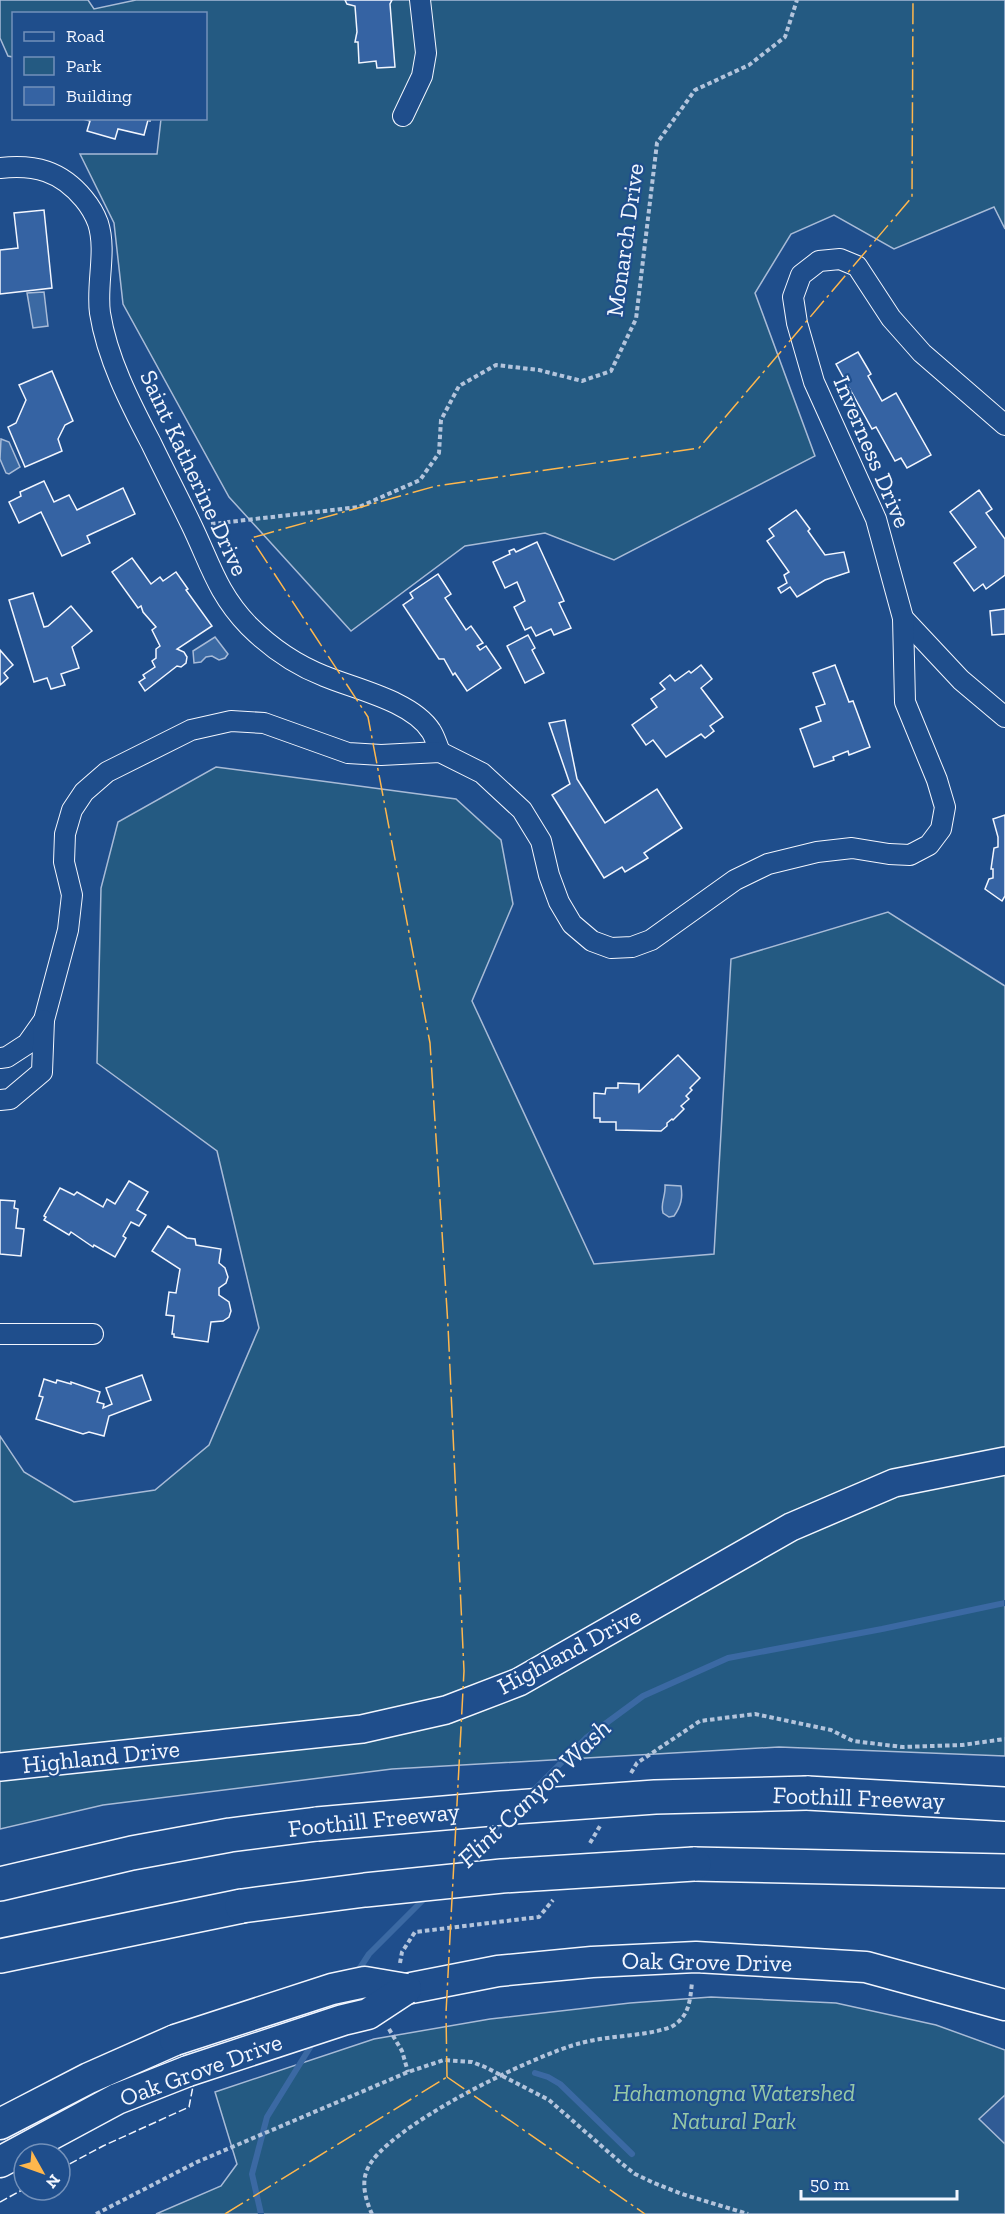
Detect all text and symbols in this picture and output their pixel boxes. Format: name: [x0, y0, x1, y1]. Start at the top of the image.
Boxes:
legend: [12, 12, 207, 120]
text: Road: [66, 25, 105, 47]
text: Park: [66, 55, 102, 77]
text: Building: [66, 85, 132, 107]
street label: Monarch Drive: [599, 161, 650, 318]
street label: Saint Katherine Drive: [134, 365, 255, 580]
street label: Inverness Drive: [827, 372, 917, 532]
street label: Highland Drive: [492, 1601, 645, 1701]
water label: Flint Canyon Wash: [451, 1712, 617, 1874]
street label: Highland Drive: [21, 1734, 181, 1779]
street label: Foothill Freeway: [772, 1780, 946, 1815]
street label: Foothill Freeway: [287, 1796, 462, 1843]
street label: Oak Grove Drive: [622, 1946, 793, 1977]
street label: Oak Grove Drive: [116, 2027, 286, 2112]
park label: Hahamongna Watershed Natural Park: [613, 2078, 855, 2135]
north arrow: [12, 2142, 72, 2202]
scale bar: [801, 2163, 957, 2201]
text: N: [42, 2171, 64, 2192]
text: 50 m: [810, 2173, 850, 2195]

